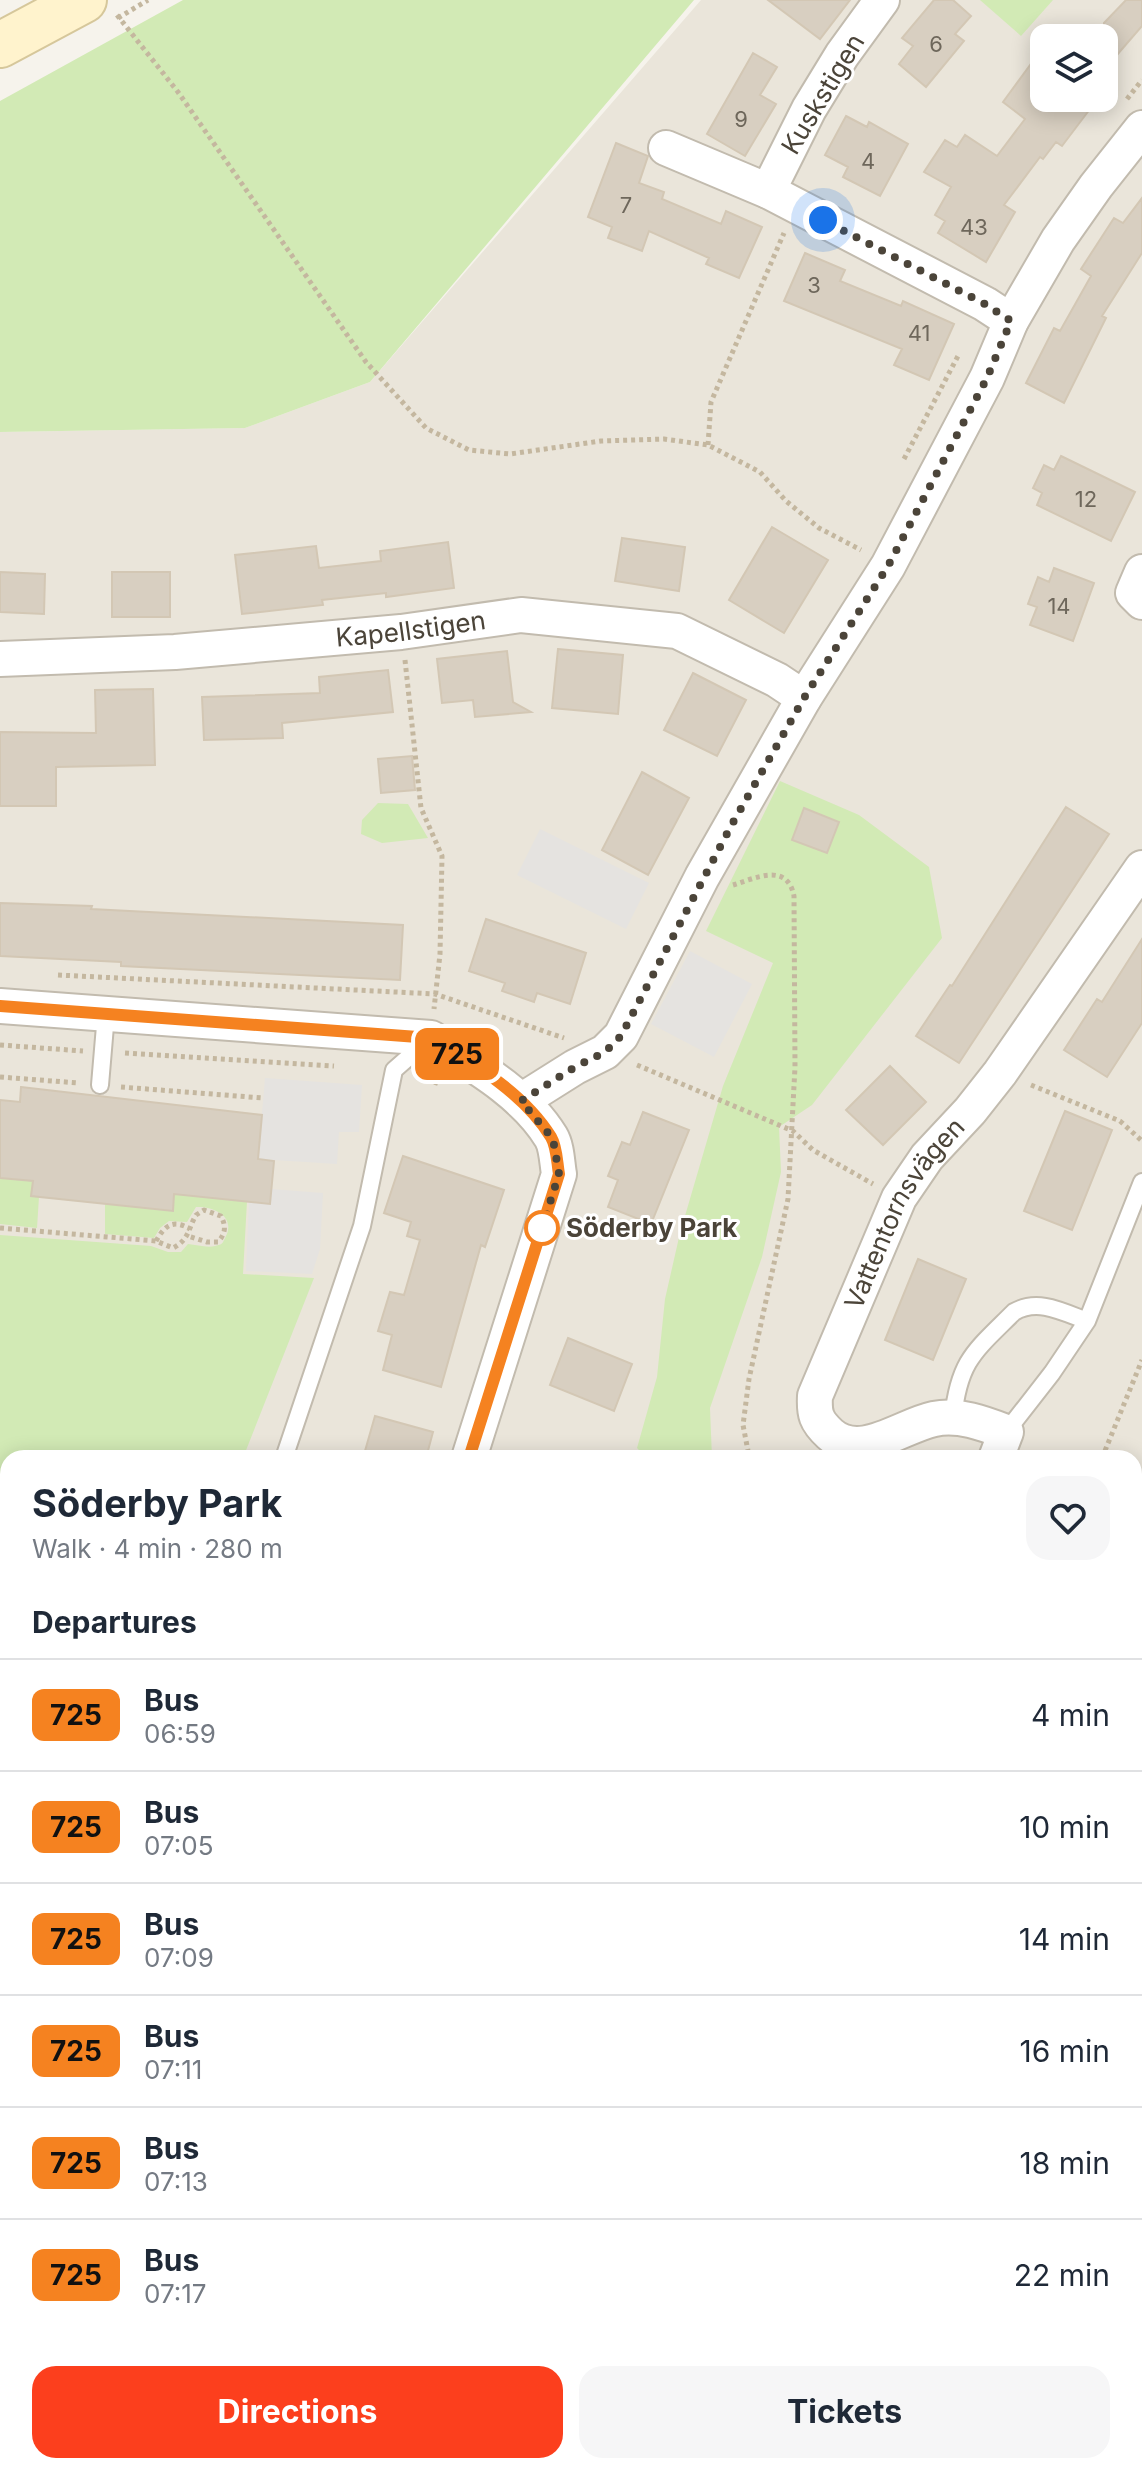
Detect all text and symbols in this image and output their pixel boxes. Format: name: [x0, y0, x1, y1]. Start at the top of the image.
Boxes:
map controls: [1030, 24, 1118, 112]
button: layers: [1030, 24, 1118, 112]
street label: Kuskstigen: [775, 28, 871, 160]
house number: 6: [929, 31, 943, 57]
house number: 9: [734, 106, 748, 132]
house number: 4: [861, 148, 875, 174]
house number: 7: [620, 192, 632, 218]
your location: [803, 200, 843, 240]
house number: 43: [960, 214, 988, 240]
house number: 3: [807, 272, 821, 298]
house number: 41: [908, 320, 930, 346]
house number: 12: [1075, 486, 1097, 512]
house number: 14: [1047, 593, 1071, 619]
street label: Kapellstigen: [334, 604, 488, 653]
line badge: 725: [411, 1028, 503, 1080]
text: 725: [431, 1037, 483, 1071]
street label: Vattentornsvägen: [838, 1111, 971, 1314]
marker: Söderby Park: [525, 1211, 559, 1245]
place label: Söderby Park: [566, 1212, 737, 1243]
button: heart: [1026, 1476, 1110, 1560]
text: Söderby Park: [32, 1480, 282, 1526]
text: Walk · 4 min · 280 m: [32, 1533, 283, 1564]
text: Departures: [32, 1604, 197, 1640]
text: Bus: [144, 1682, 199, 1718]
text: 4 min: [1031, 1697, 1110, 1733]
text: 725: [50, 1698, 102, 1732]
text: 06:59: [144, 1718, 216, 1749]
text: Bus: [144, 1794, 199, 1830]
text: 10 min: [1019, 1809, 1110, 1845]
text: 725: [50, 1810, 102, 1844]
text: 07:05: [144, 1830, 213, 1861]
text: Bus: [144, 1906, 199, 1942]
text: 14 min: [1019, 1921, 1110, 1957]
text: 725: [50, 1922, 102, 1956]
text: 07:09: [144, 1942, 214, 1973]
text: Bus: [144, 2018, 199, 2054]
text: 16 min: [1019, 2033, 1110, 2069]
text: 725: [50, 2034, 102, 2068]
text: 07:11: [144, 2054, 202, 2085]
text: Bus: [144, 2130, 199, 2166]
text: 18 min: [1020, 2145, 1110, 2181]
text: 725: [50, 2146, 102, 2180]
text: 07:13: [144, 2166, 208, 2197]
text: Bus: [144, 2242, 199, 2278]
text: 22 min: [1014, 2257, 1110, 2293]
text: 725: [50, 2258, 102, 2292]
text: 07:17: [144, 2278, 207, 2309]
button: Directions: [32, 2366, 563, 2458]
button: Tickets: [579, 2366, 1110, 2458]

